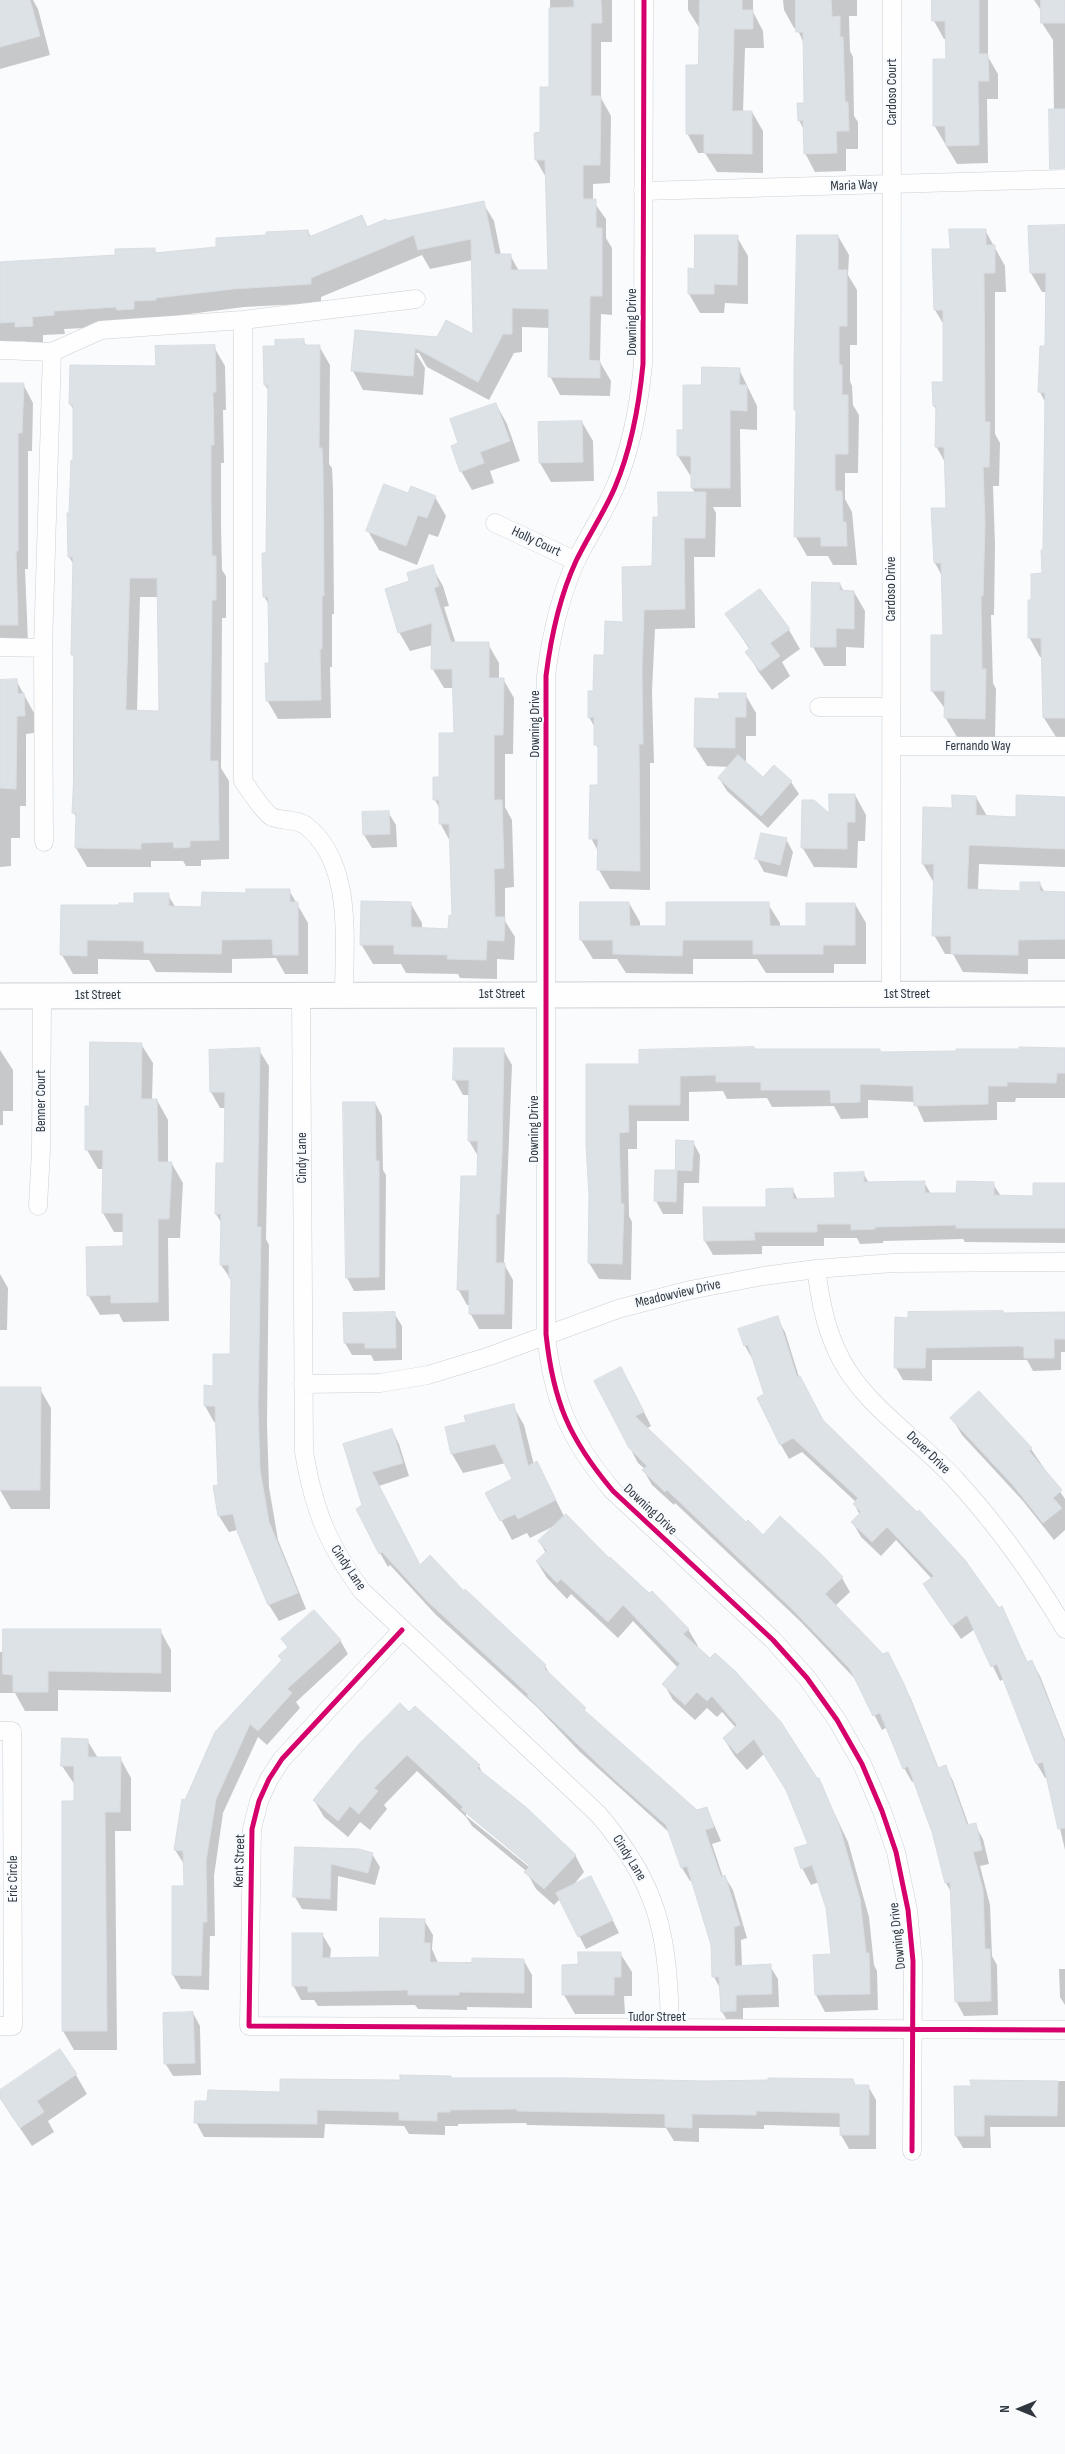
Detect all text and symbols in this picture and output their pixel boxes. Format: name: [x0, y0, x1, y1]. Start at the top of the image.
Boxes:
street label: Cardoso Court: [884, 58, 900, 126]
street label: Maria Way: [830, 177, 878, 195]
street label: Downing Drive: [624, 288, 640, 356]
street label: Holly Court: [509, 523, 563, 561]
street label: Cardoso Drive: [883, 557, 899, 621]
street label: Downing Drive: [527, 690, 543, 758]
street label: Fernando Way: [945, 738, 1011, 754]
street label: 1st Street: [479, 986, 525, 1002]
street label: 1st Street: [884, 986, 930, 1002]
street label: 1st Street: [75, 987, 121, 1003]
street label: Benner Court: [33, 1070, 49, 1132]
street label: Downing Drive: [526, 1095, 542, 1163]
street label: Cindy Lane: [294, 1132, 310, 1184]
street label: Meadowview Drive: [634, 1276, 722, 1312]
street label: Dover Drive: [903, 1428, 953, 1478]
street label: Downing Drive: [620, 1481, 680, 1539]
street label: Cindy Lane: [327, 1542, 369, 1594]
street label: Cindy Lane: [608, 1832, 650, 1884]
street label: Kent Street: [231, 1834, 249, 1888]
street label: Eric Circle: [5, 1855, 21, 1903]
street label: Downing Drive: [886, 1902, 910, 1970]
street label: Tudor Street: [628, 2009, 686, 2025]
north arrow: [995, 2384, 1045, 2434]
text: N: [996, 2405, 1013, 2413]

